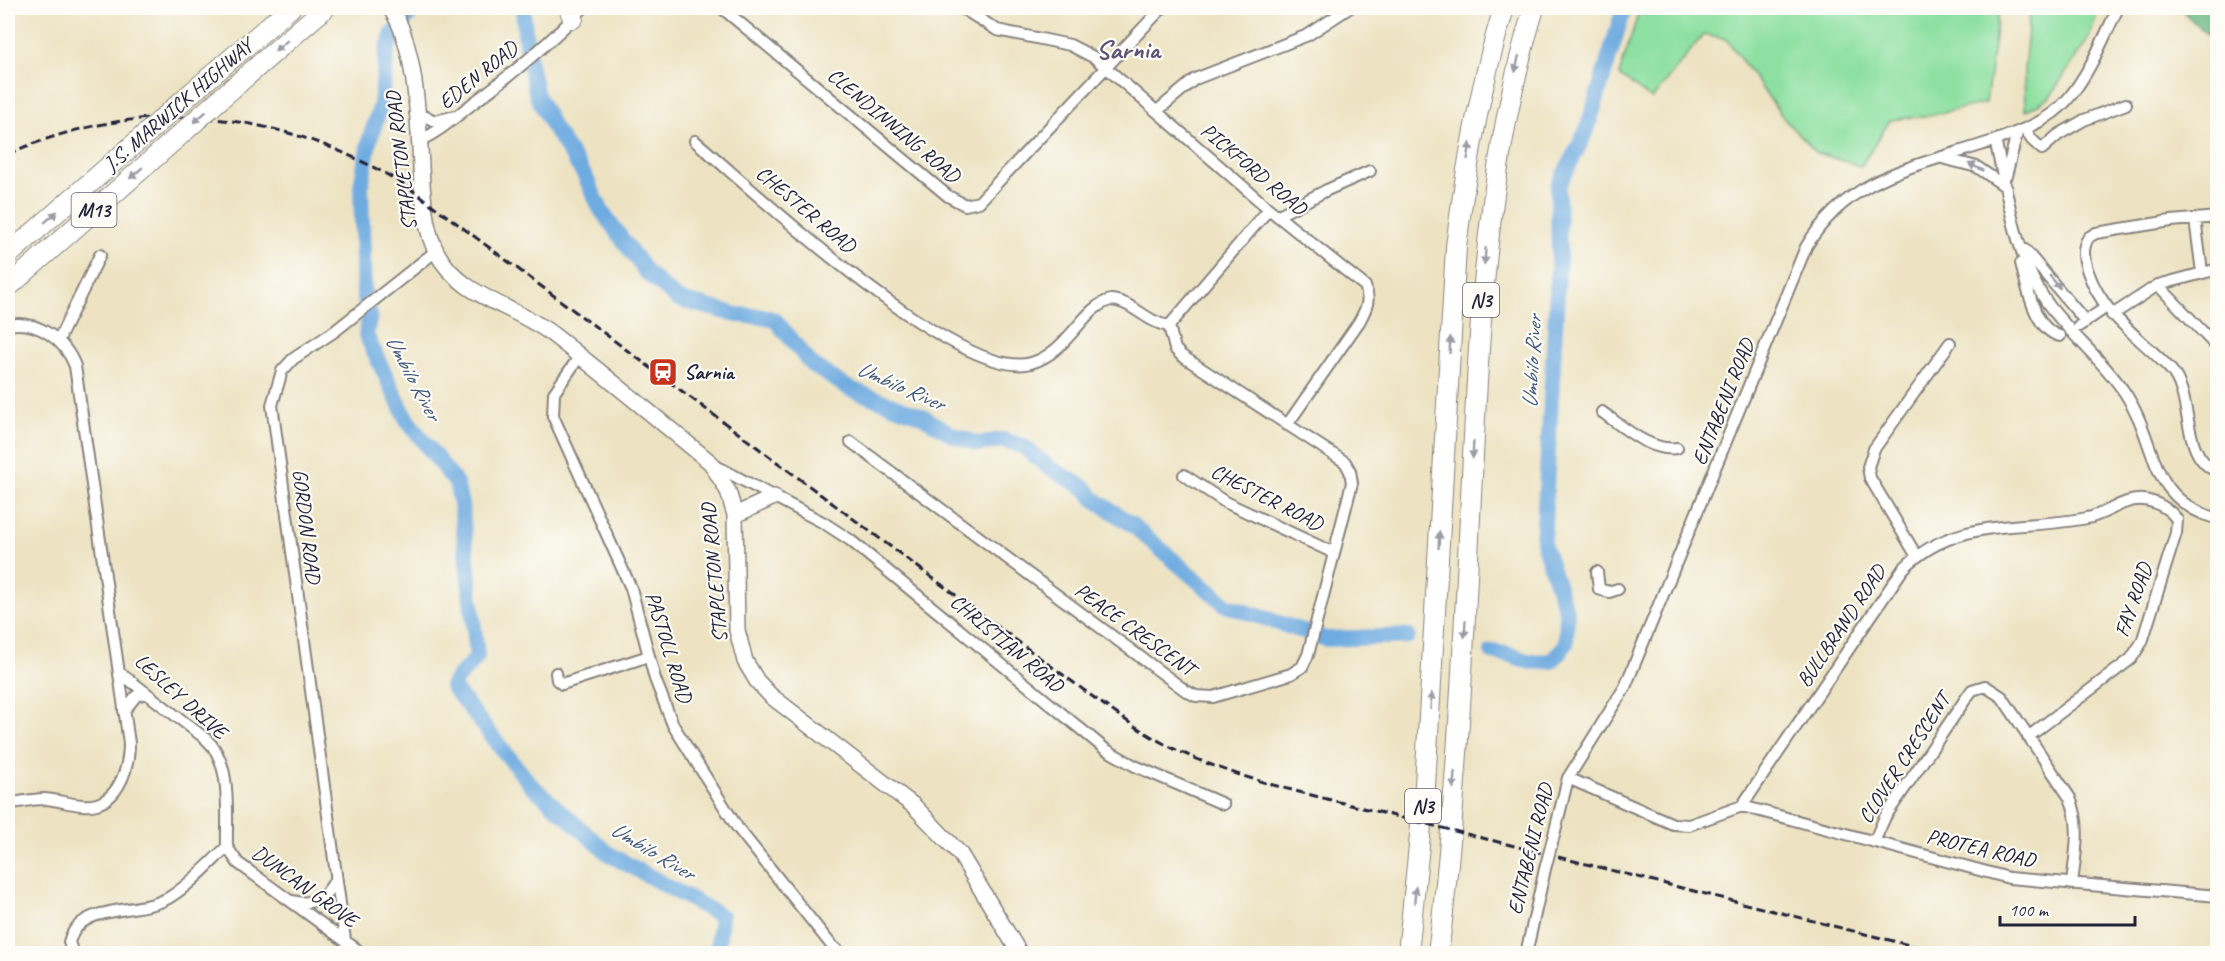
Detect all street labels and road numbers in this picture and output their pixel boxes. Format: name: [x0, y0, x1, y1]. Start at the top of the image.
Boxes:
street label: J.S. MARWICK HIGHWAY: [97, 30, 261, 177]
street label: EDEN ROAD: [433, 34, 524, 115]
street label: CLENDINNING ROAD: [822, 62, 967, 189]
street label: STAPLETON ROAD: [379, 88, 422, 232]
street label: PICKFORD ROAD: [1196, 117, 1314, 222]
street label: CHESTER ROAD: [751, 160, 863, 259]
road number: M13: [72, 193, 116, 227]
road number: N3: [1463, 283, 1499, 317]
street label: ENTABENI ROAD: [1686, 334, 1761, 469]
street label: CHESTER ROAD: [1207, 458, 1329, 537]
street label: GORDON ROAD: [287, 468, 327, 586]
street label: STAPLETON ROAD: [695, 500, 733, 644]
street label: FAY ROAD: [2108, 558, 2158, 640]
street label: BULLBRAND ROAD: [1791, 559, 1892, 692]
street label: PEACE CRESCENT: [1070, 577, 1204, 684]
street label: CHRISTIAN ROAD: [945, 588, 1070, 699]
street label: PASTOLL ROAD: [640, 589, 699, 707]
street label: LESLEY DRIVE: [129, 648, 235, 746]
street label: CLOVER CRESCENT: [1852, 684, 1958, 828]
street label: ENTABENI ROAD: [1501, 779, 1559, 917]
road number: N3: [1405, 789, 1441, 823]
street label: PROTEA ROAD: [1924, 823, 2040, 874]
street label: DUNCAN GROVE: [247, 839, 365, 935]

